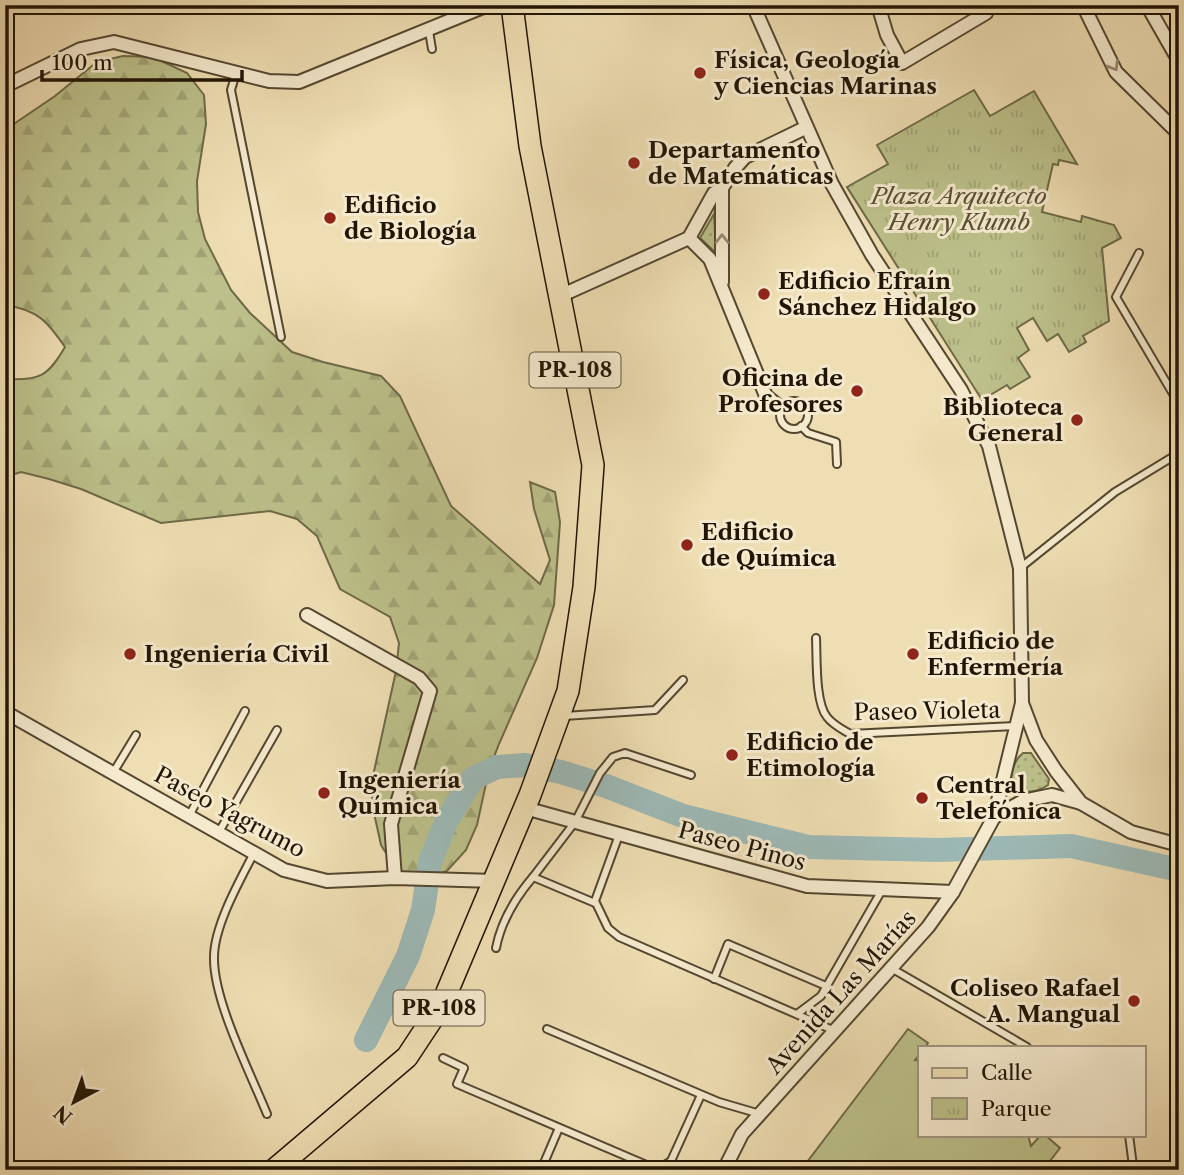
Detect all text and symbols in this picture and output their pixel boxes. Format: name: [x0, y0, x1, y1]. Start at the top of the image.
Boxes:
scale bar: [42, 38, 242, 82]
place label: Física, Geología y Ciencias Marinas: [713, 46, 937, 100]
text: 100 m: [52, 50, 113, 75]
one-way arrow: [1106, 58, 1119, 71]
marker: Física, Geología y Ciencias Marinas: [692, 65, 708, 81]
place label: Departamento de Matemáticas: [648, 136, 834, 190]
marker: Departamento de Matemáticas: [626, 155, 642, 171]
park label: Plaza Arquitecto Henry Klumb: [869, 182, 1047, 236]
place label: Edificio de Biología: [344, 191, 477, 245]
marker: Edificio de Biología: [322, 210, 338, 226]
one-way arrow: [714, 233, 730, 244]
place label: Edificio Efraín Sánchez Hidalgo: [778, 267, 976, 321]
marker: Edificio Efraín Sánchez Hidalgo: [756, 286, 772, 302]
road number: PR-108: [530, 352, 620, 388]
place label: Oficina de Profesores: [718, 364, 843, 418]
marker: Oficina de Profesores: [849, 383, 865, 399]
place label: Biblioteca General: [943, 393, 1064, 447]
marker: Biblioteca General: [1069, 412, 1085, 428]
place label: Edificio de Química: [701, 518, 837, 572]
marker: Edificio de Química: [679, 537, 695, 553]
place label: Edificio de Enfermería: [927, 627, 1064, 681]
place label: Ingeniería Civil: [144, 640, 329, 668]
marker: Ingeniería Civil: [122, 646, 138, 662]
marker: Edificio de Enfermería: [905, 646, 921, 662]
street label: Paseo Violeta: [853, 696, 1002, 726]
place label: Edificio de Etimología: [746, 728, 876, 782]
marker: Edificio de Etimología: [724, 747, 740, 763]
street label: Paseo Yagrumo: [150, 760, 310, 864]
place label: Ingeniería Química: [338, 766, 461, 820]
place label: Central Telefónica: [936, 771, 1062, 825]
marker: Ingeniería Química: [316, 785, 332, 801]
marker: Central Telefónica: [914, 790, 930, 806]
street label: Paseo Pinos: [675, 816, 809, 876]
street label: Avenida Las Marías: [759, 904, 922, 1081]
place label: Coliseo Rafael A. Mangual: [950, 974, 1120, 1028]
road number: PR-108: [394, 990, 485, 1026]
marker: Coliseo Rafael A. Mangual: [1126, 993, 1142, 1009]
legend: [918, 1046, 1146, 1136]
text: Calle: [981, 1060, 1033, 1085]
north arrow: [38, 1066, 108, 1136]
text: Parque: [981, 1096, 1052, 1121]
text: N: [49, 1100, 77, 1129]

